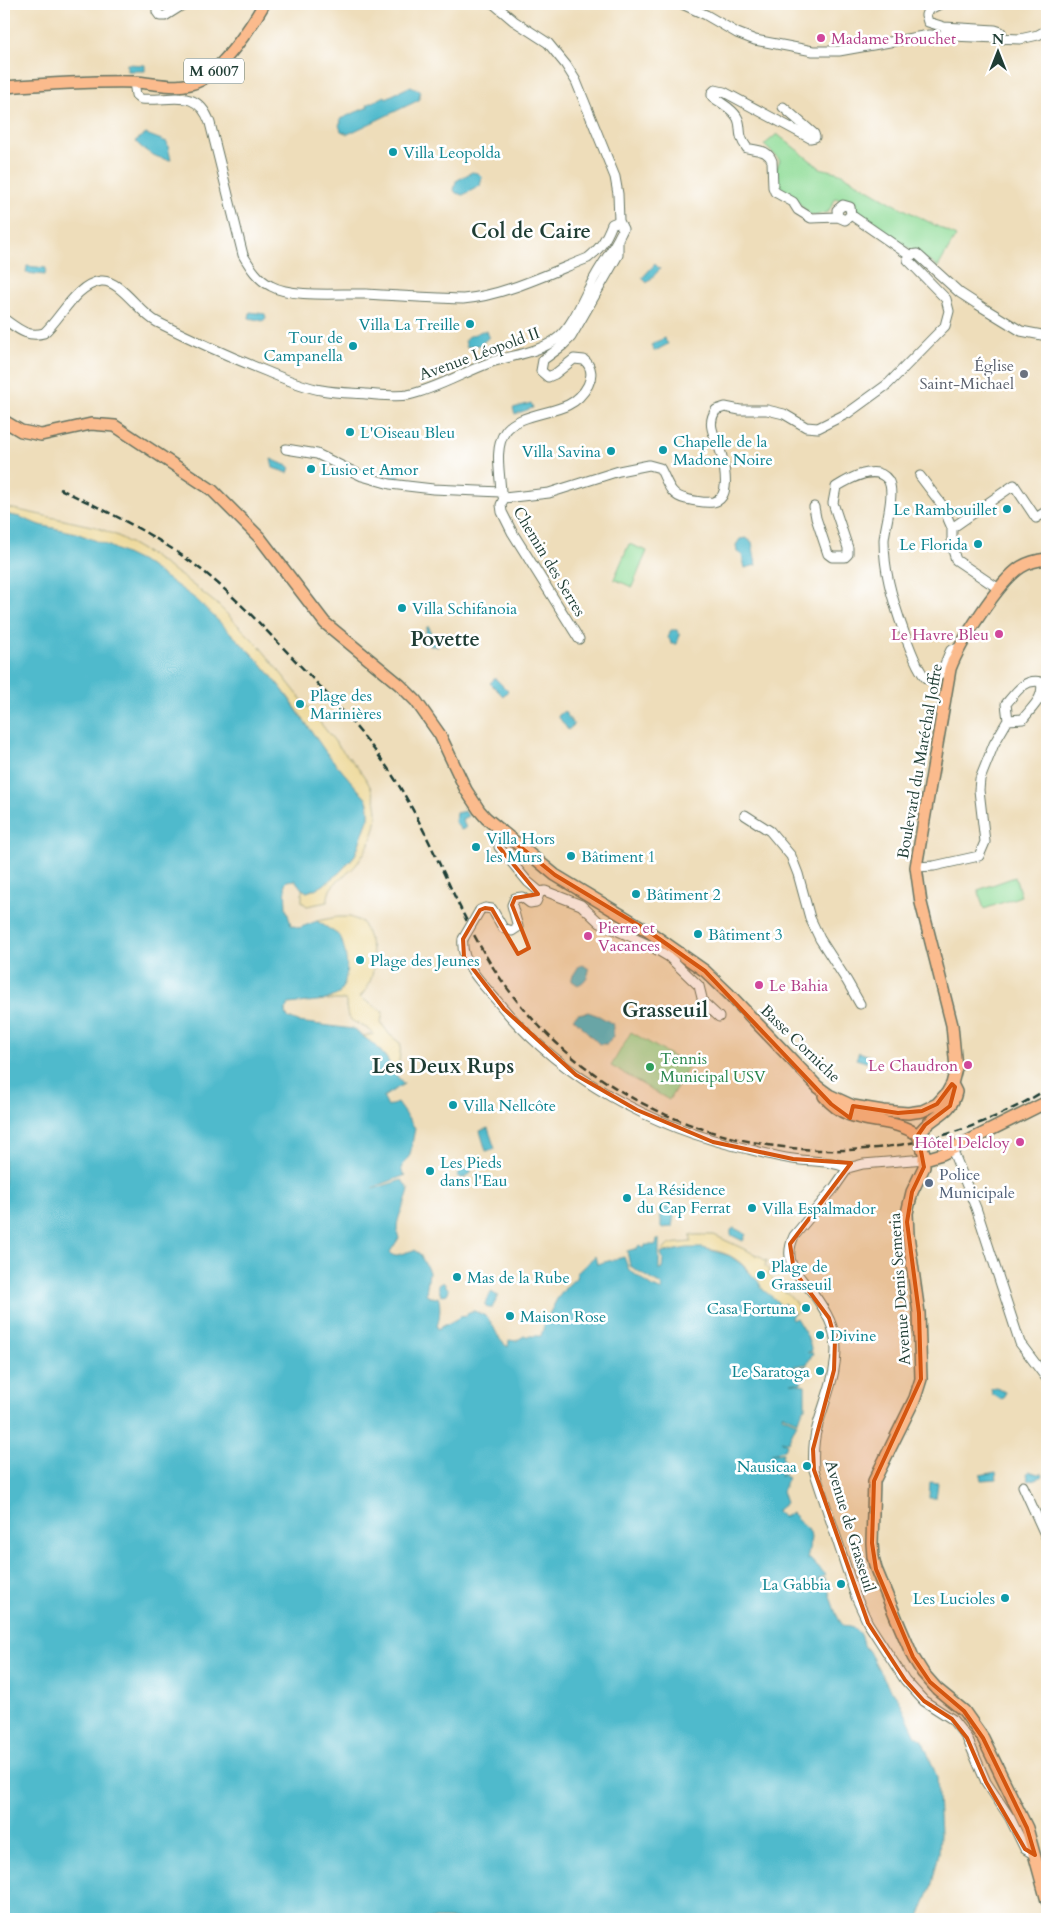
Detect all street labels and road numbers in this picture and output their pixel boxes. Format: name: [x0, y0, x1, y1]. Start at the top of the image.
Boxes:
road number: M 6007: [184, 58, 244, 84]
street label: Avenue Léopold II: [416, 322, 543, 386]
street label: Chemin des Serres: [508, 502, 591, 621]
street label: Boulevard du Maréchal Joffre: [892, 662, 948, 861]
street label: Basse Corniche: [755, 1000, 845, 1088]
street label: Avenue Denis Semeria: [884, 1212, 916, 1366]
street label: Avenue de Grasseuil: [819, 1458, 881, 1595]

